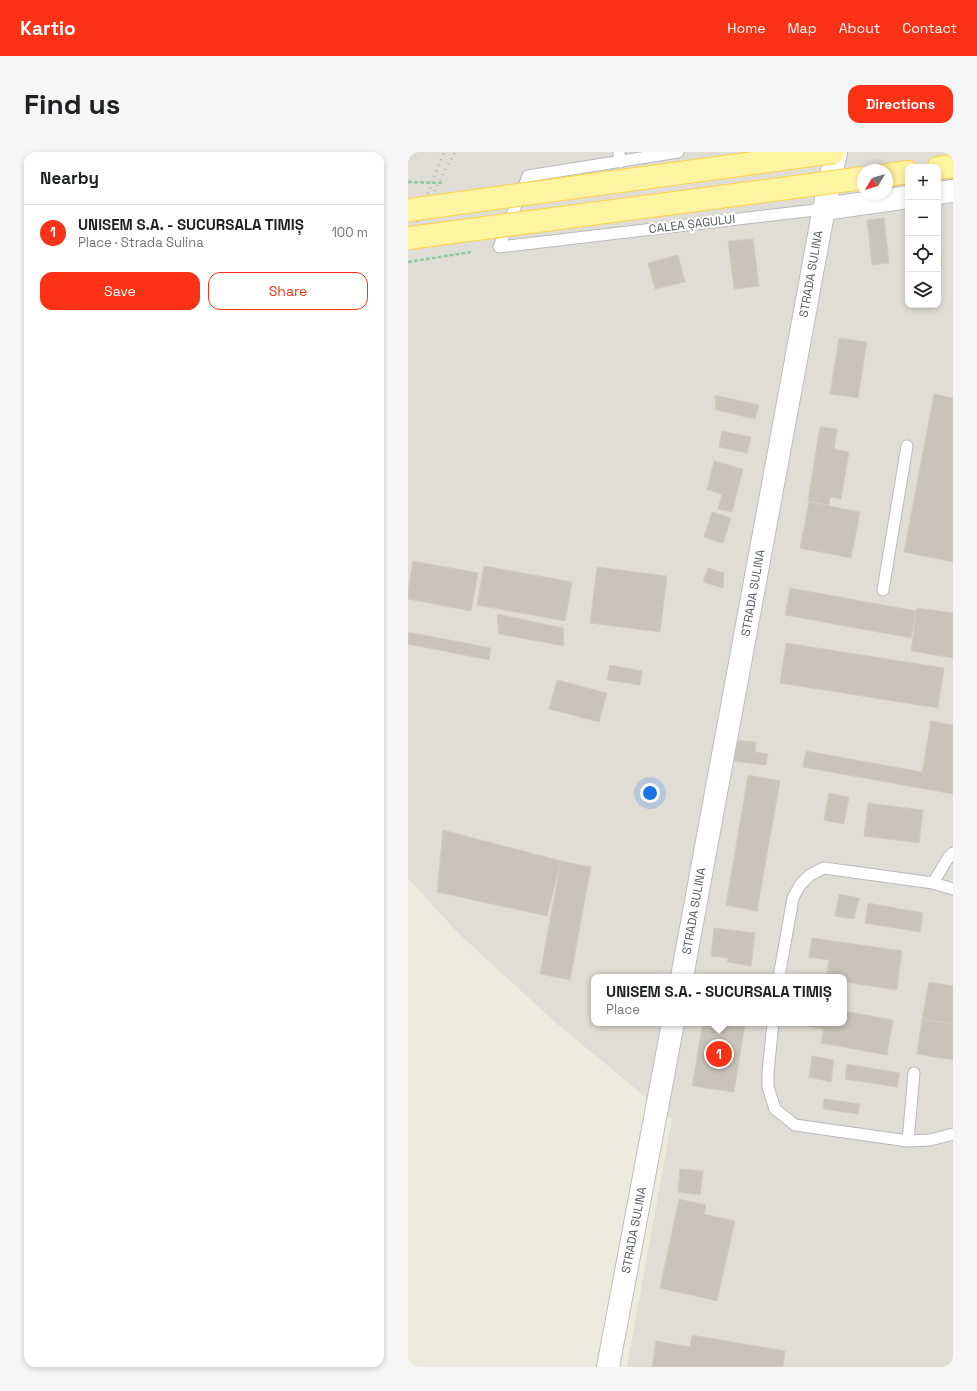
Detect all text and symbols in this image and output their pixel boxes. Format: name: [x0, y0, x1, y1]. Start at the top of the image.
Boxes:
text: Kartio: [20, 16, 76, 41]
text: Home: [727, 19, 765, 37]
text: Map: [787, 19, 817, 37]
text: About: [839, 19, 880, 37]
text: Contact: [902, 19, 957, 37]
button: Directions: [848, 85, 953, 123]
text: Find us: [24, 86, 121, 122]
north arrow: [857, 164, 893, 200]
map controls: [905, 164, 941, 308]
button: +: [905, 164, 941, 200]
text: Nearby: [40, 167, 99, 189]
button: −: [905, 200, 941, 236]
street label: CALEA ȘAGULUI: [648, 211, 736, 237]
text: UNISEM S.A. - SUCURSALA TIMIȘ: [78, 215, 304, 234]
text: 1: [50, 224, 56, 241]
text: 100 m: [331, 224, 368, 241]
street label: STRADA SULINA: [795, 229, 827, 319]
text: Place · Strada Sulina: [78, 234, 204, 251]
button: locate: [905, 236, 941, 272]
button: Save: [40, 272, 200, 310]
button: Share: [208, 272, 368, 310]
button: layers: [905, 272, 941, 308]
street label: STRADA SULINA: [737, 548, 769, 638]
your location: [640, 783, 660, 803]
street label: STRADA SULINA: [678, 866, 710, 956]
popup: [591, 974, 847, 1026]
text: UNISEM S.A. - SUCURSALA TIMIȘ: [606, 982, 832, 1001]
text: Place: [606, 1001, 640, 1018]
pin: 1: [706, 1039, 732, 1069]
street label: STRADA SULINA: [618, 1185, 650, 1275]

